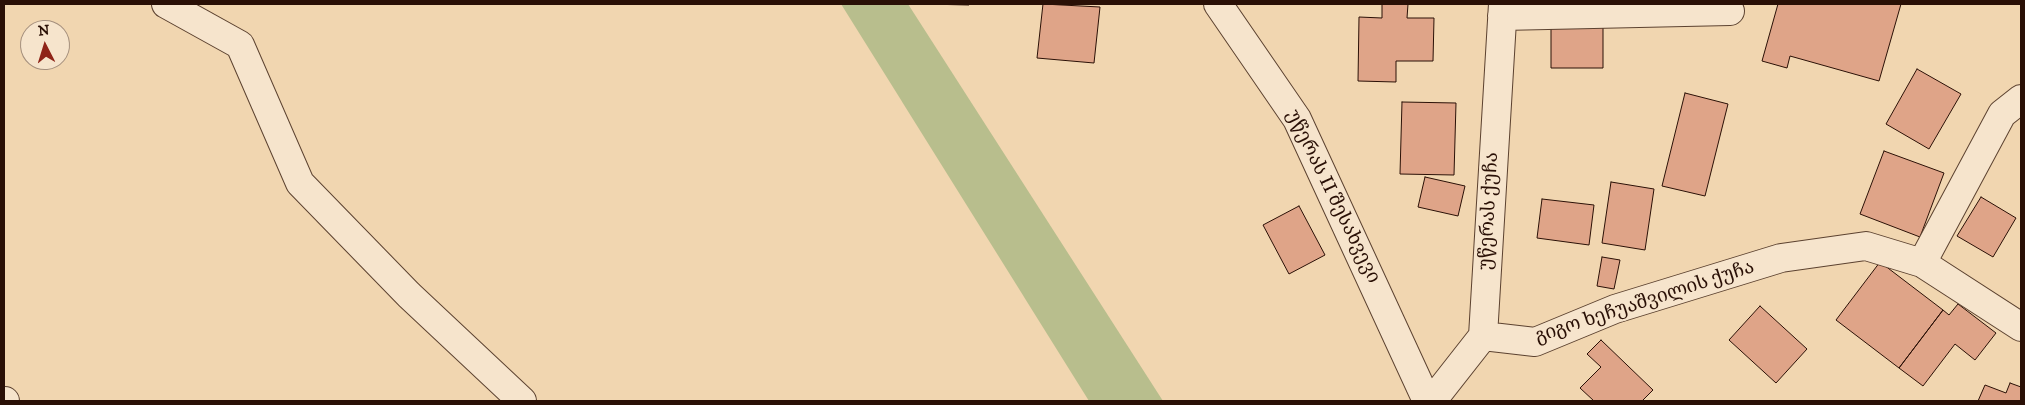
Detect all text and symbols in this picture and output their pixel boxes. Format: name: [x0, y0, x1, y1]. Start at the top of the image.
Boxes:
north arrow: [20, 20, 70, 70]
text: N: [37, 22, 50, 41]
street label: უწერას II შესახვევი: [1280, 107, 1384, 287]
street label: უწერას ქუჩა: [1476, 151, 1504, 271]
street label: გიგო ხეჩუაშვილის ქუჩა: [1533, 257, 1757, 349]

